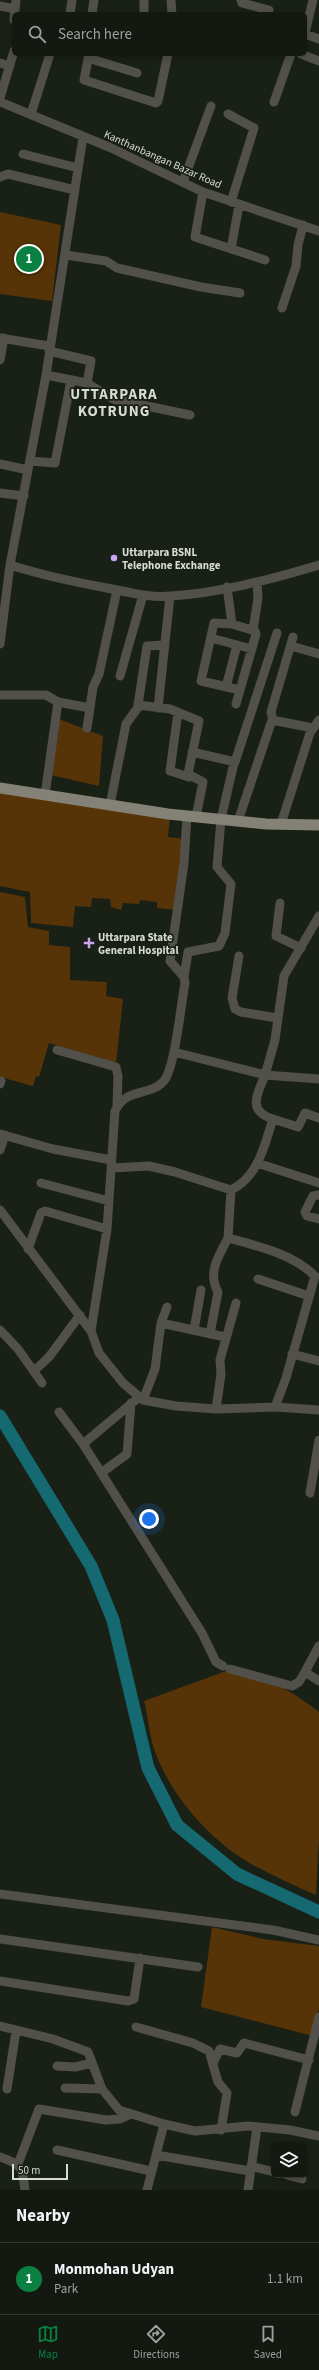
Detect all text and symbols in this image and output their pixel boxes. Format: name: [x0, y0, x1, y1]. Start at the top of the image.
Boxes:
search box: [12, 12, 307, 56]
icon: search: [26, 23, 48, 45]
text: Search here: [58, 24, 132, 45]
street label: Kanthanbangan Bazar Road: [102, 127, 224, 192]
pin: 1: [16, 244, 42, 274]
district label: UTTARPARA KOTRUNG: [70, 384, 158, 422]
place label: Uttarpara BSNL Telephone Exchange: [122, 545, 221, 573]
marker: Uttarpara BSNL Telephone Exchange: [109, 553, 119, 563]
place label: Uttarpara State General Hospital: [98, 930, 179, 958]
marker: Uttarpara State General Hospital: [83, 937, 95, 949]
your location: [139, 1509, 159, 1529]
map controls: [271, 2142, 307, 2178]
button: layers: [271, 2142, 307, 2178]
scale bar: [12, 2162, 68, 2181]
text: 50 m: [18, 2163, 40, 2178]
text: Nearby: [16, 2204, 70, 2228]
text: Monmohan Udyan: [54, 2259, 174, 2280]
text: 1: [26, 2270, 32, 2288]
text: 1.1 km: [267, 2270, 303, 2288]
text: Park: [54, 2280, 78, 2298]
tab: Map: [37, 2323, 59, 2362]
tab: Directions: [133, 2323, 180, 2362]
tab: Saved: [254, 2323, 282, 2362]

